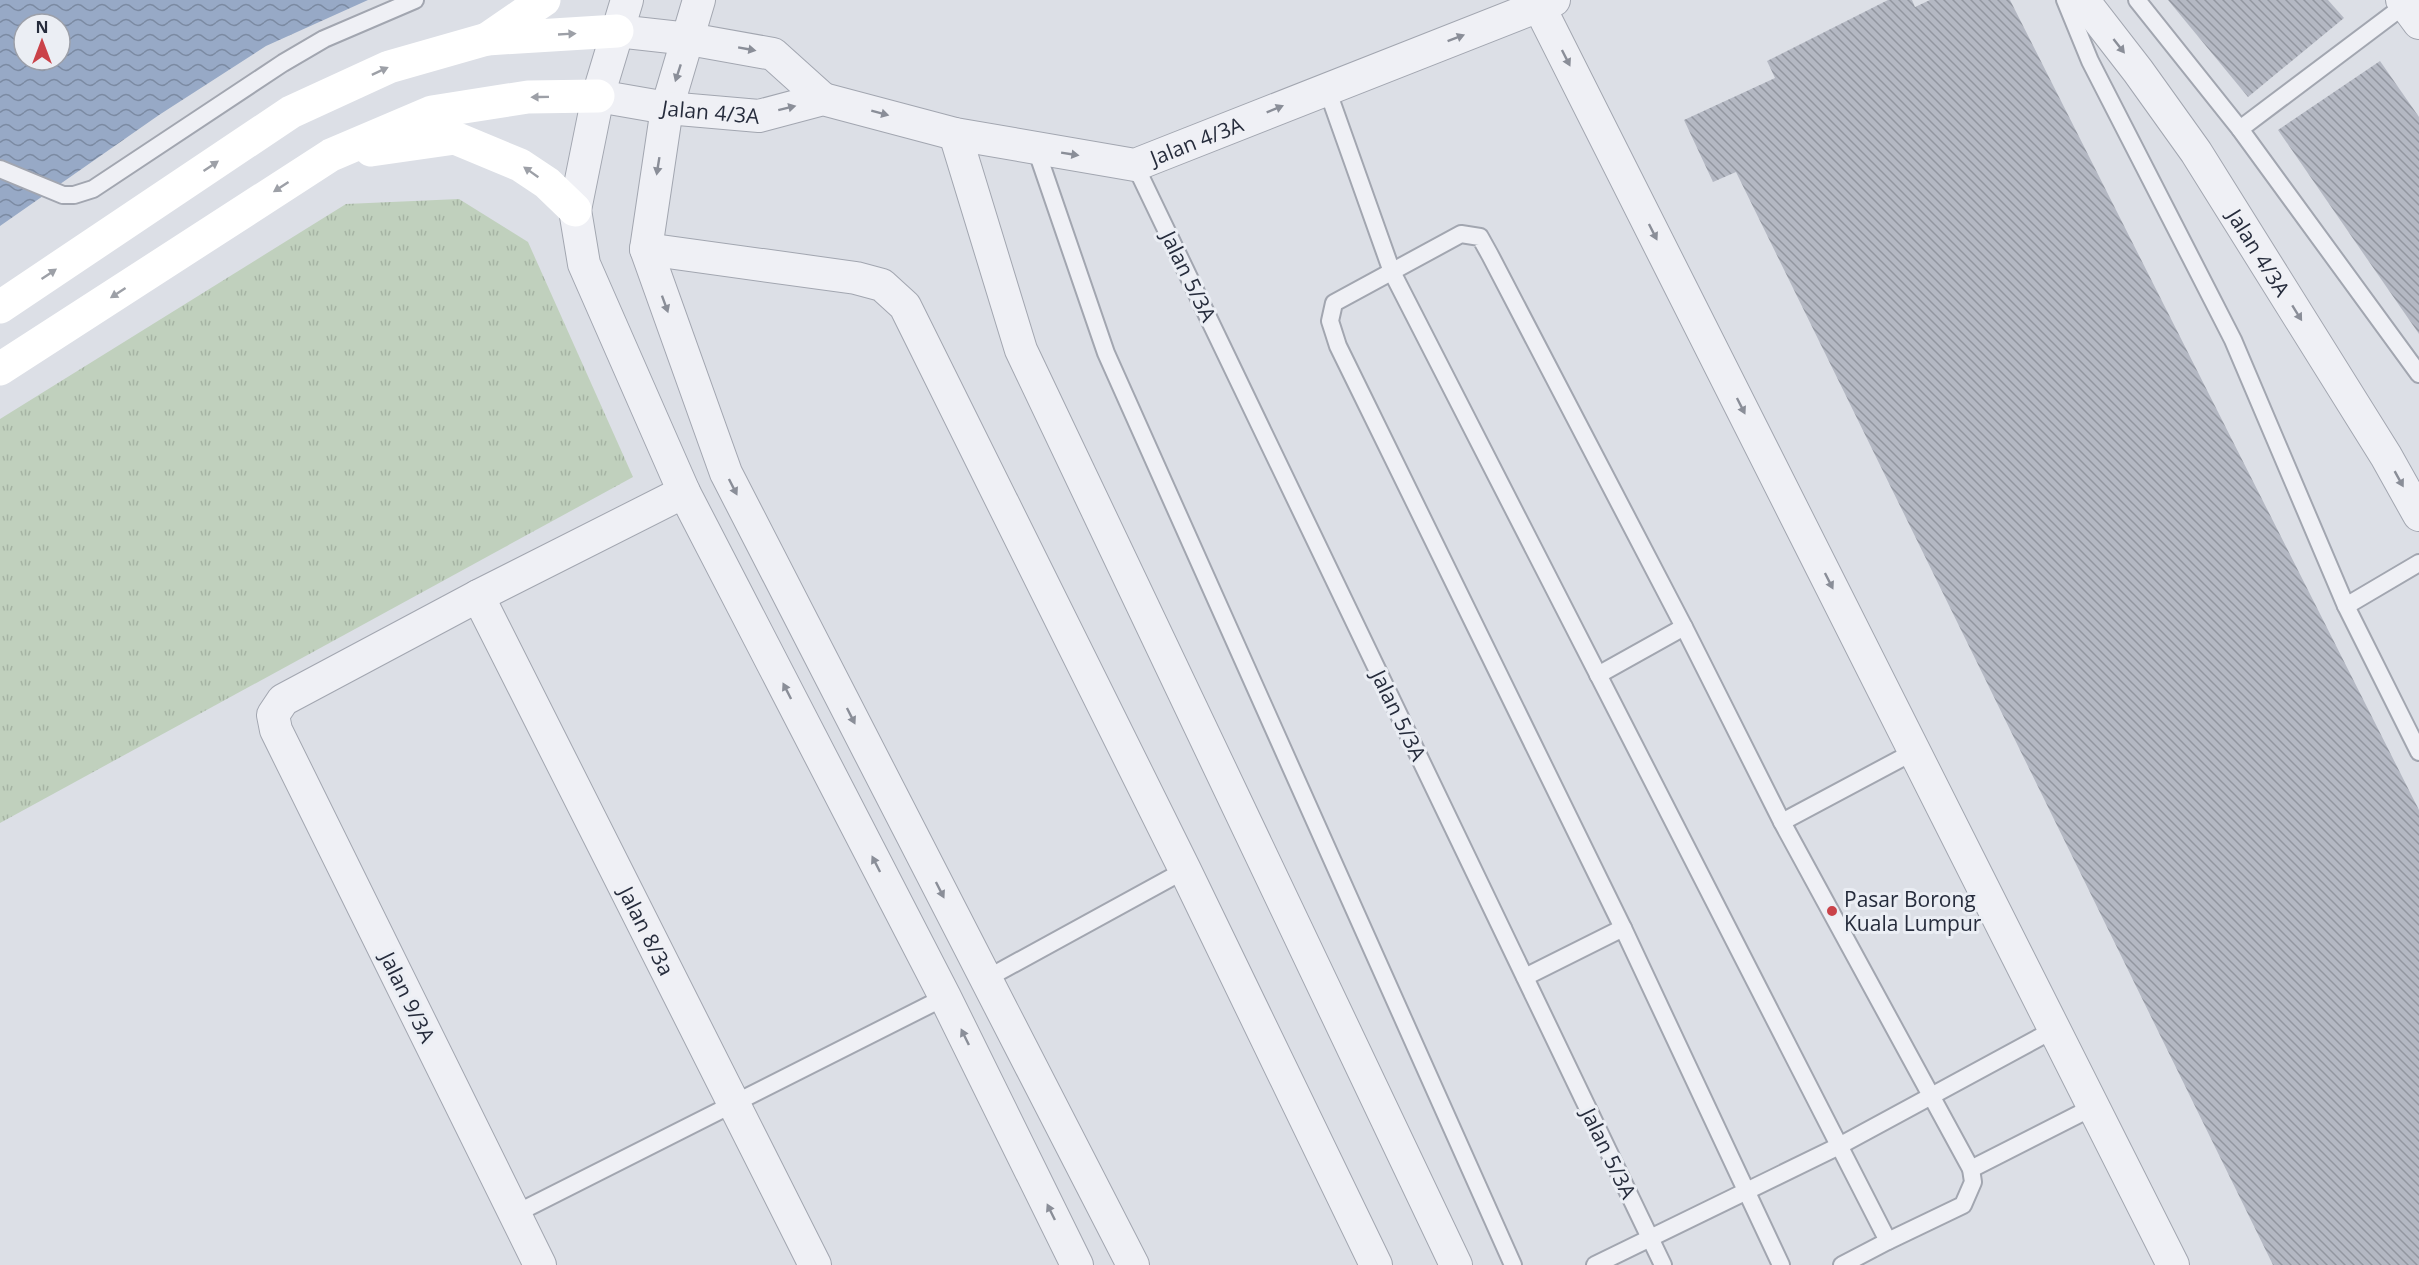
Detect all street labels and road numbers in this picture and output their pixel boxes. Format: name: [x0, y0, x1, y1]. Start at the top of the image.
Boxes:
street label: Jalan 4/3A: [658, 93, 761, 130]
street label: Jalan 4/3A: [1144, 110, 1248, 172]
street label: Jalan 4/3A: [2220, 202, 2297, 302]
street label: Jalan 5/3A: [1154, 224, 1223, 327]
street label: Jalan 5/3A: [1364, 663, 1433, 766]
street label: Jalan 8/3a: [612, 880, 681, 980]
street label: Jalan 9/3A: [373, 945, 442, 1048]
street label: Jalan 5/3A: [1574, 1101, 1643, 1204]

